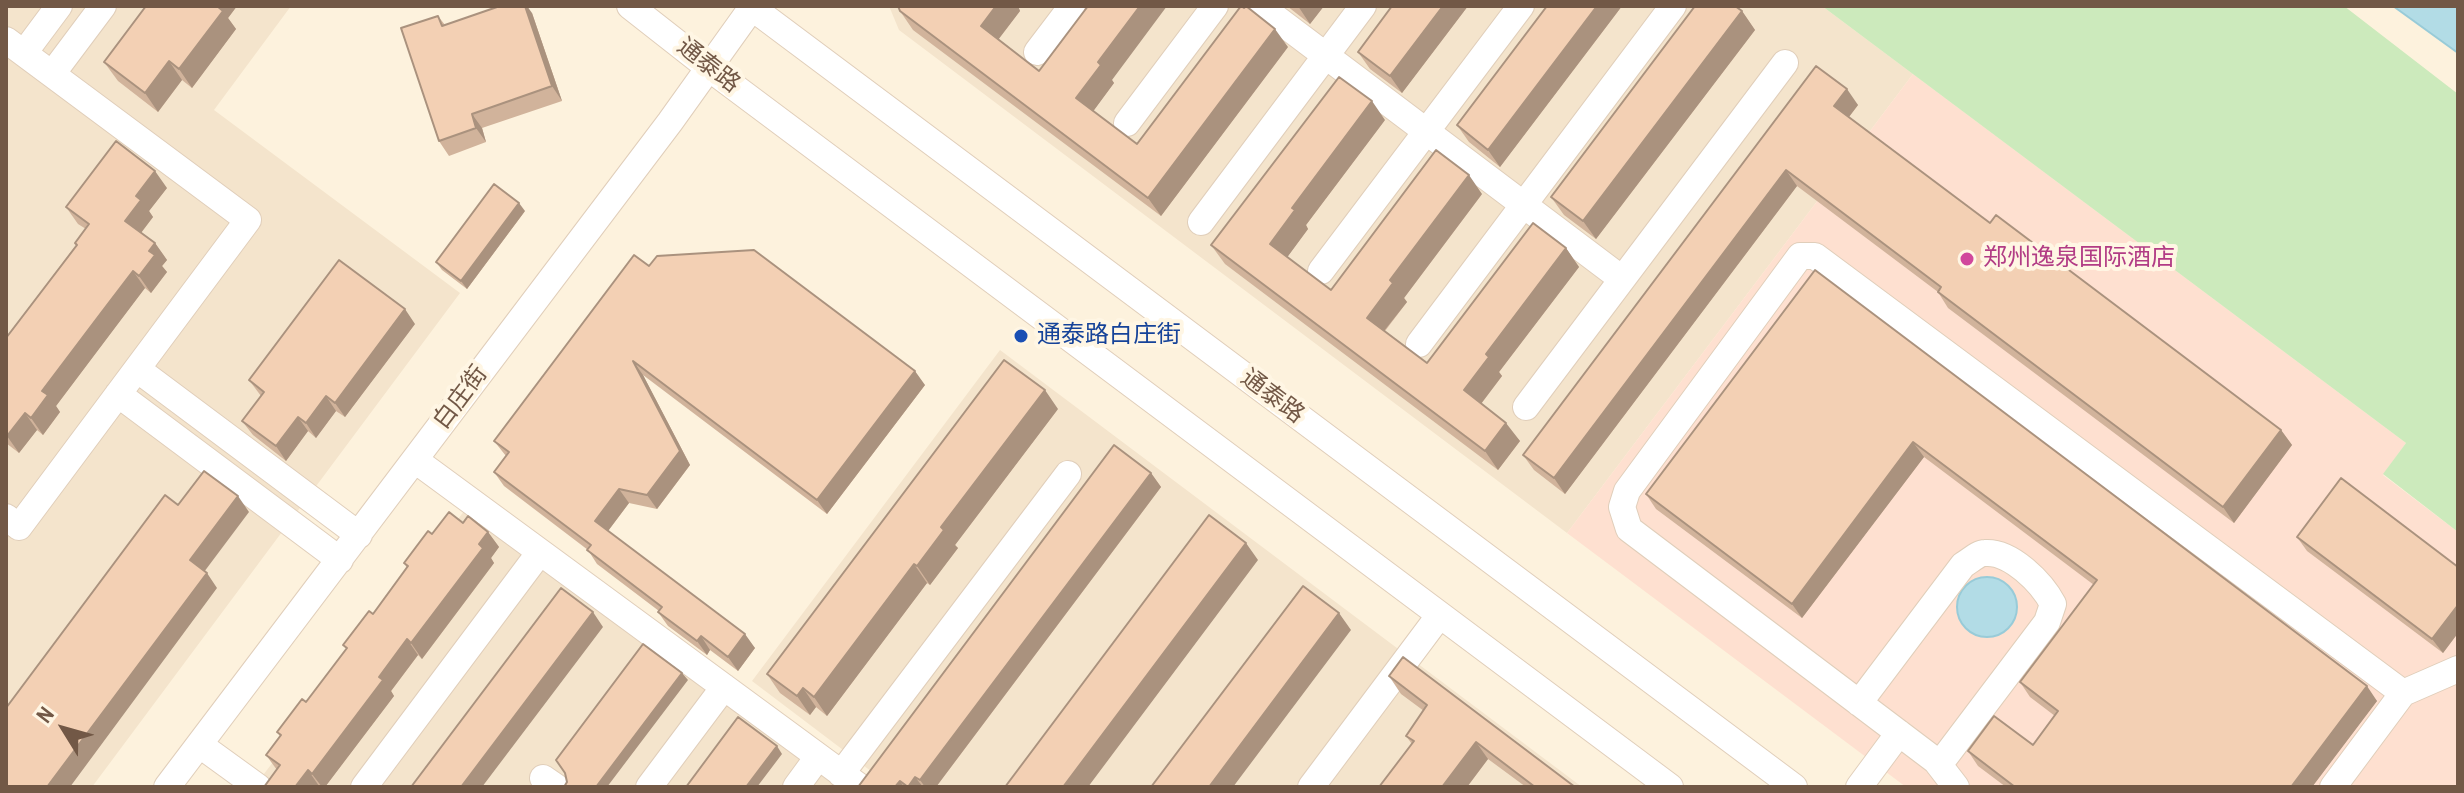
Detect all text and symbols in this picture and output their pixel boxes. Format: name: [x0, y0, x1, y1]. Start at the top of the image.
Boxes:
street label: 通泰路: [671, 32, 745, 100]
place label: 郑州逸泉国际酒店: [1983, 245, 2175, 273]
marker: 郑州逸泉国际酒店: [1958, 250, 1976, 268]
place label: 通泰路白庄街: [1037, 322, 1181, 350]
marker: 通泰路白庄街: [1012, 327, 1030, 345]
street label: 白庄街: [428, 361, 494, 435]
street label: 通泰路: [1235, 364, 1309, 430]
north arrow: [24, 689, 104, 769]
text: N: [29, 700, 61, 729]

